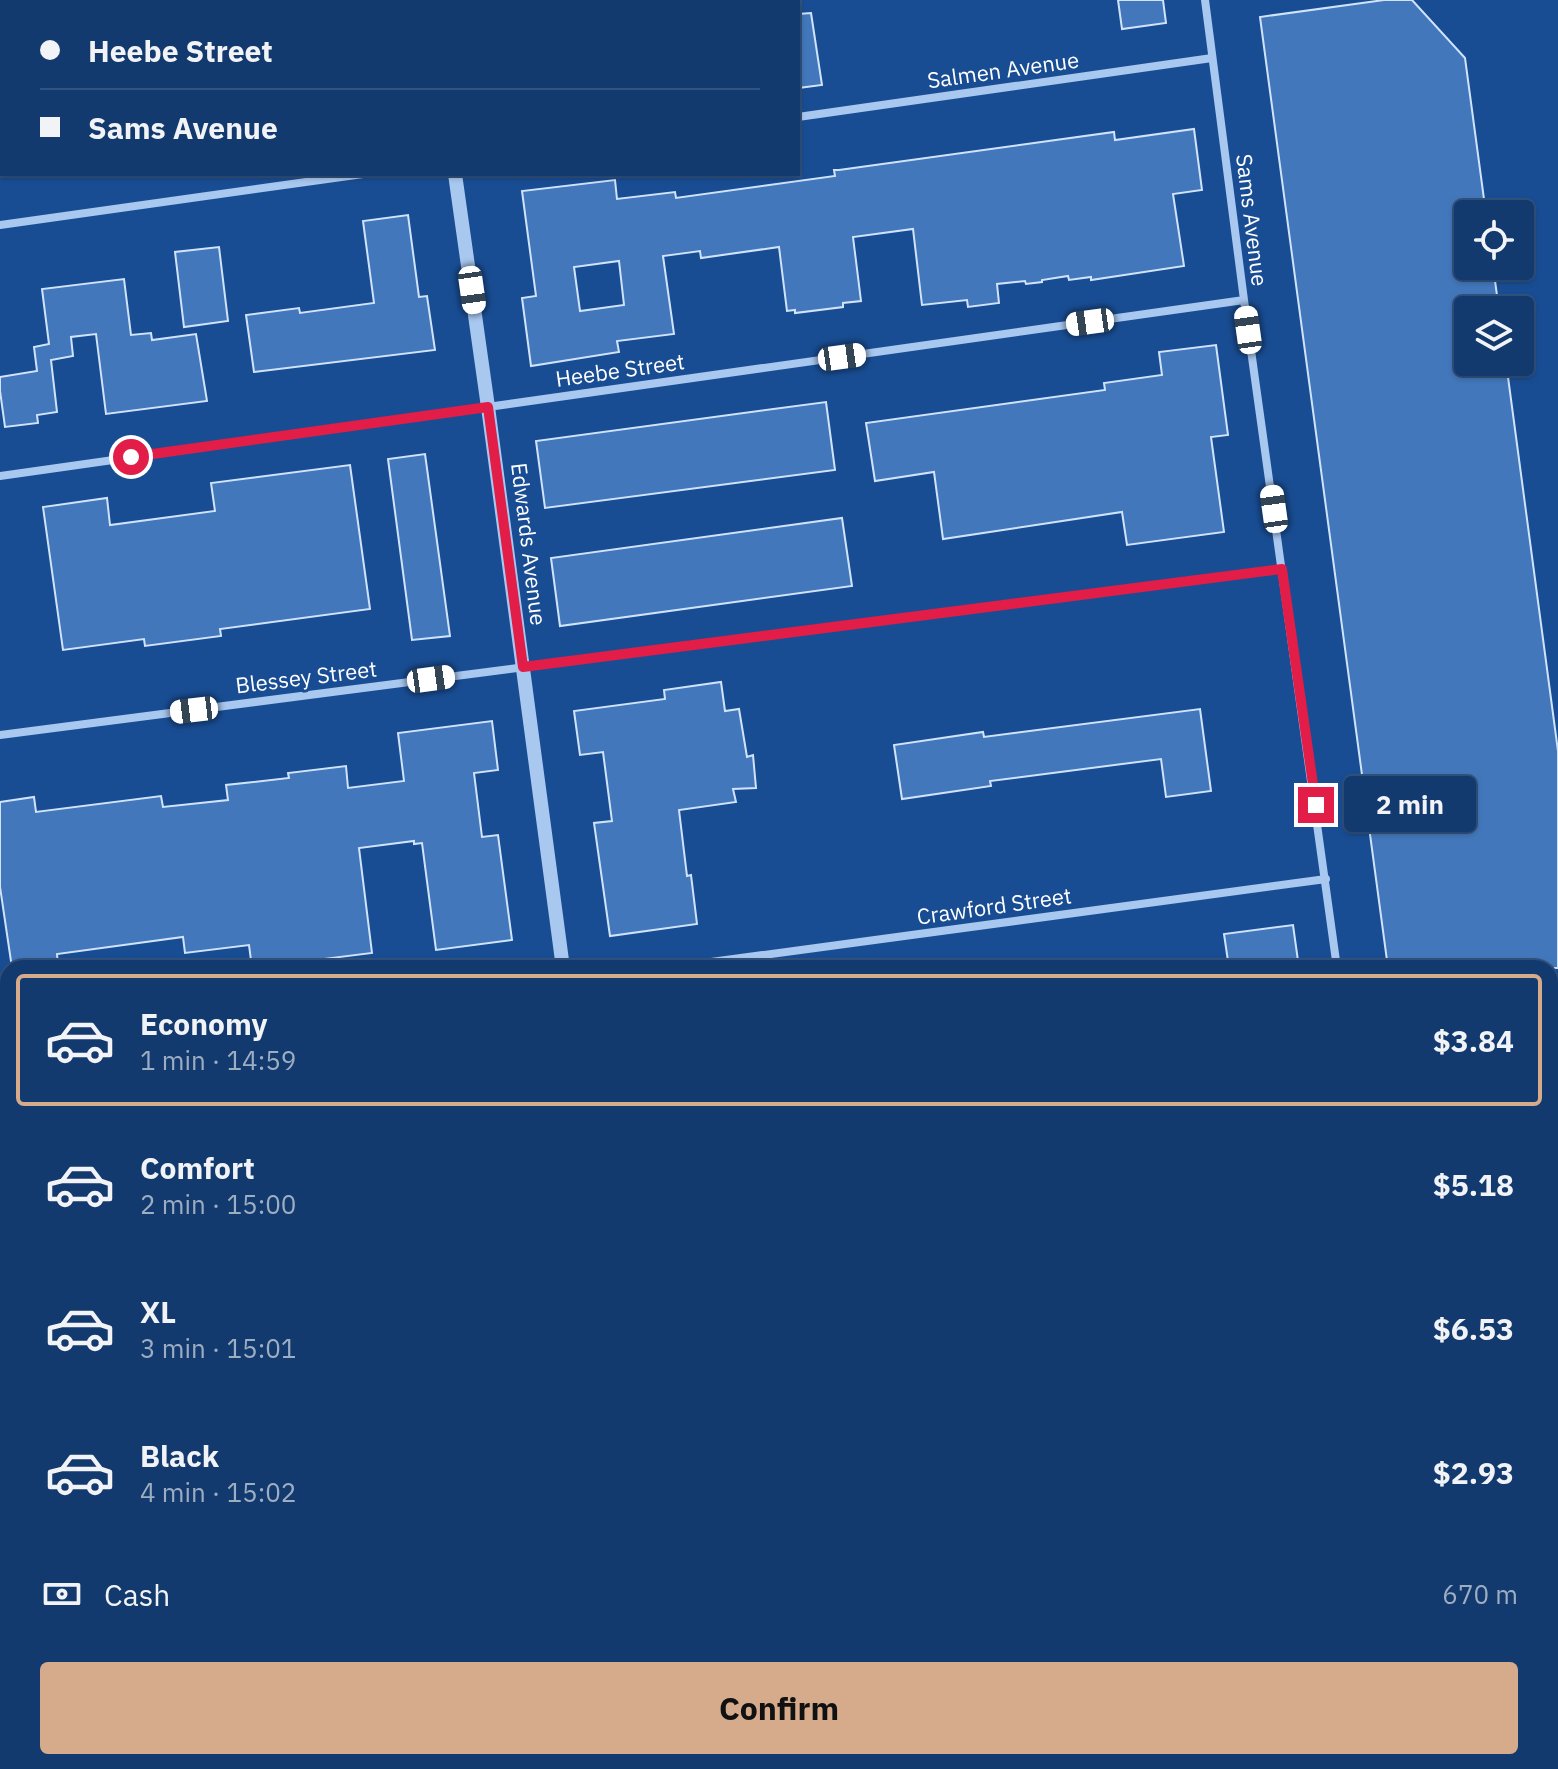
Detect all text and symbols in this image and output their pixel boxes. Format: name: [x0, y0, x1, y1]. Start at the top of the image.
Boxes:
text: Heebe Street: [88, 31, 273, 70]
street label: Salmen Avenue: [925, 45, 1081, 95]
text: Sams Avenue: [88, 108, 278, 147]
street label: Sams Avenue: [1230, 152, 1275, 288]
map controls: [1454, 200, 1534, 376]
button: locate: [1454, 200, 1534, 280]
car: [457, 265, 487, 315]
button: layers: [1454, 296, 1534, 376]
car: [1233, 305, 1263, 355]
car: [1065, 307, 1115, 337]
car: [817, 342, 867, 372]
street label: Heebe Street: [553, 346, 686, 393]
route start: [113, 439, 149, 475]
street label: Edwards Avenue: [505, 461, 554, 627]
car: [1259, 484, 1289, 534]
street label: Blessey Street: [234, 653, 378, 700]
car: [406, 664, 456, 694]
car: [169, 695, 219, 725]
callout: 2 min: [1344, 777, 1476, 833]
route end: [1298, 787, 1334, 823]
text: 2 min: [1376, 787, 1444, 821]
street label: Crawford Street: [915, 880, 1073, 931]
icon: car: [44, 1004, 116, 1076]
text: Economy: [140, 1004, 268, 1043]
text: $3.84: [1433, 1021, 1514, 1060]
text: 1 min · 14:59: [140, 1043, 296, 1077]
icon: car: [44, 1148, 116, 1220]
text: Comfort: [140, 1148, 255, 1187]
text: $5.18: [1433, 1165, 1514, 1204]
text: 2 min · 15:00: [140, 1187, 296, 1221]
icon: car: [44, 1292, 116, 1364]
text: XL: [140, 1292, 176, 1331]
text: $6.53: [1433, 1309, 1514, 1348]
text: 3 min · 15:01: [140, 1331, 296, 1365]
icon: car: [44, 1436, 116, 1508]
text: Black: [140, 1436, 219, 1475]
text: $2.93: [1433, 1453, 1514, 1492]
text: 4 min · 15:02: [140, 1475, 296, 1509]
icon: cash: [40, 1572, 84, 1616]
text: Cash: [104, 1575, 170, 1614]
text: 670 m: [1442, 1577, 1518, 1611]
button: Confirm: [40, 1662, 1518, 1754]

